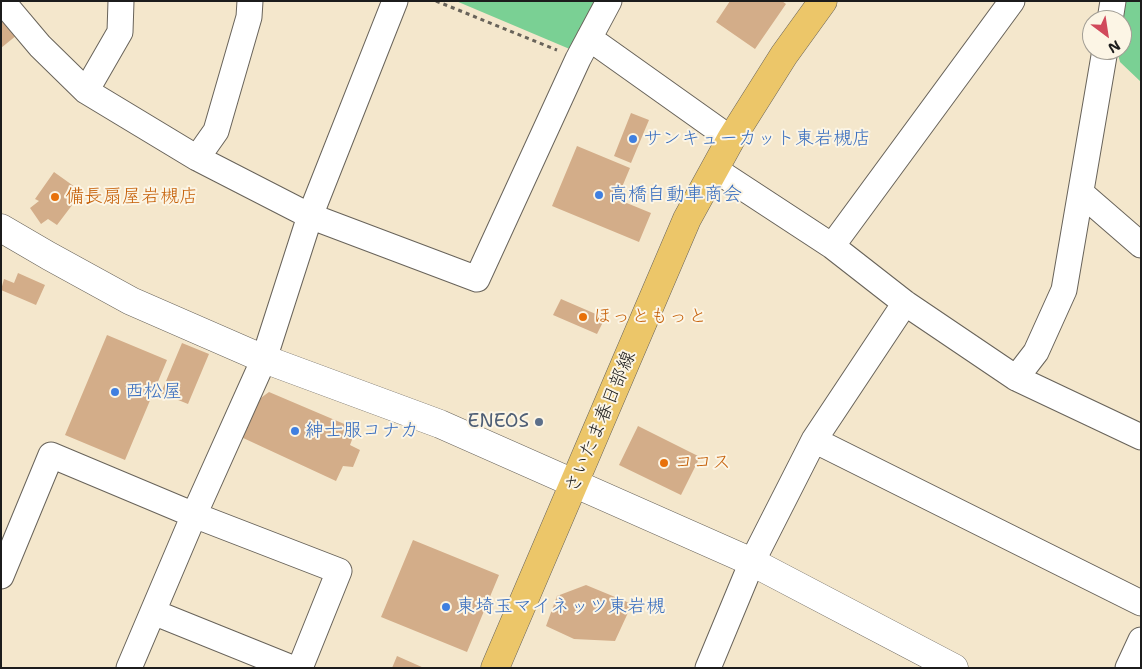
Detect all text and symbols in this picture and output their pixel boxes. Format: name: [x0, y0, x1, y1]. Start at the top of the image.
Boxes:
north arrow: [1082, 10, 1132, 60]
text: N: [1105, 36, 1124, 58]
place label: サンキューカット東岩槻店: [643, 128, 871, 150]
marker: サンキューカット東岩槻店: [627, 133, 639, 145]
place label: 高橋自動車商会: [609, 184, 742, 206]
place label: 備長扇屋岩槻店: [65, 186, 198, 208]
marker: 高橋自動車商会: [593, 189, 605, 201]
marker: 備長扇屋岩槻店: [49, 191, 61, 203]
place label: ほっともっと: [593, 306, 707, 328]
marker: ほっともっと: [577, 311, 589, 323]
street label: さいたま春日部線: [561, 348, 641, 496]
place label: 西松屋: [125, 381, 182, 403]
marker: 西松屋: [109, 386, 121, 398]
place label: ENEOS: [468, 411, 529, 433]
marker: ENEOS: [533, 416, 545, 428]
place label: 紳士服コナカ: [305, 420, 419, 442]
marker: 紳士服コナカ: [289, 425, 301, 437]
place label: ココス: [674, 452, 731, 474]
marker: ココス: [658, 457, 670, 469]
place label: 東埼玉マイネッツ東岩槻: [456, 596, 665, 618]
marker: 東埼玉マイネッツ東岩槻: [440, 601, 452, 613]

